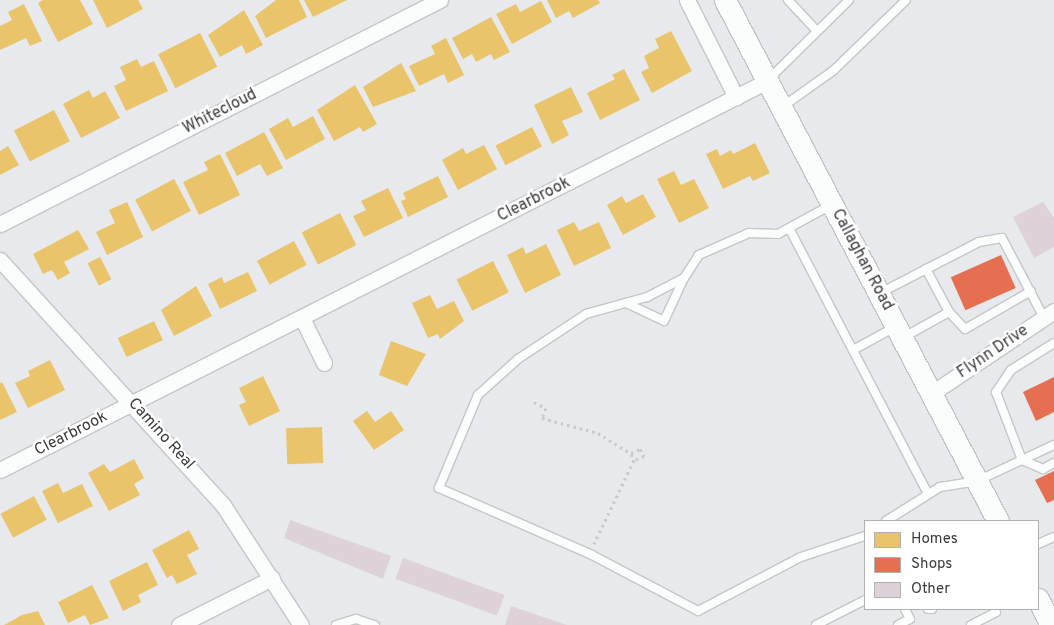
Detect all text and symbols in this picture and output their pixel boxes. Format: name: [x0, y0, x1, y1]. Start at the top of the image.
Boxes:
street label: Whitecloud: [180, 85, 260, 139]
street label: Clearbrook: [494, 173, 574, 227]
street label: Callaghan Road: [827, 206, 897, 314]
street label: Flynn Drive: [954, 321, 1032, 383]
street label: Camino Real: [124, 394, 198, 474]
street label: Clearbrook: [31, 407, 111, 461]
legend: [864, 520, 1039, 610]
text: Homes: [911, 530, 958, 549]
text: Shops: [911, 555, 952, 574]
text: Other: [911, 580, 950, 599]

